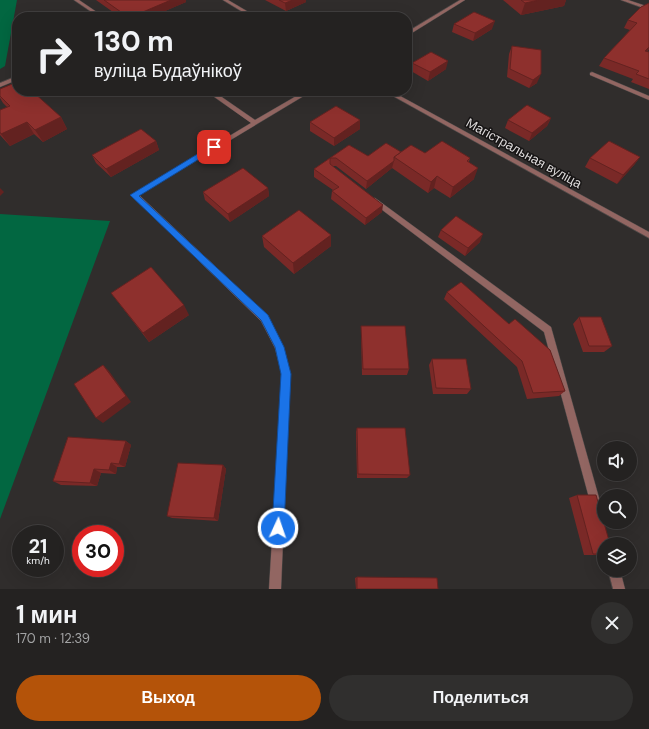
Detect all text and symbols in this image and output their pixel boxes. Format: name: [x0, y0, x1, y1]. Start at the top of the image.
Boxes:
text: 130 m: [94, 23, 174, 60]
icon: right: [28, 28, 80, 80]
text: вуліца Будаўнікоў: [94, 59, 242, 83]
street label: Магістральная вуліца: [463, 114, 586, 192]
pin: [197, 130, 231, 164]
icon: arrive: [203, 136, 225, 158]
map controls: [597, 441, 637, 577]
button: sound: [597, 441, 637, 481]
button: search: [597, 489, 637, 529]
position arrow: [257, 507, 299, 549]
speed limit sign: 30: [72, 525, 124, 577]
text: 21: [29, 533, 47, 559]
button: layers: [597, 537, 637, 577]
text: km/h: [26, 554, 50, 567]
text: 1 мин: [16, 599, 77, 630]
button: close: [591, 602, 633, 644]
text: 170 m · 12:39: [16, 630, 90, 647]
button: Выход: [16, 675, 321, 721]
button: Поделиться: [329, 675, 633, 721]

